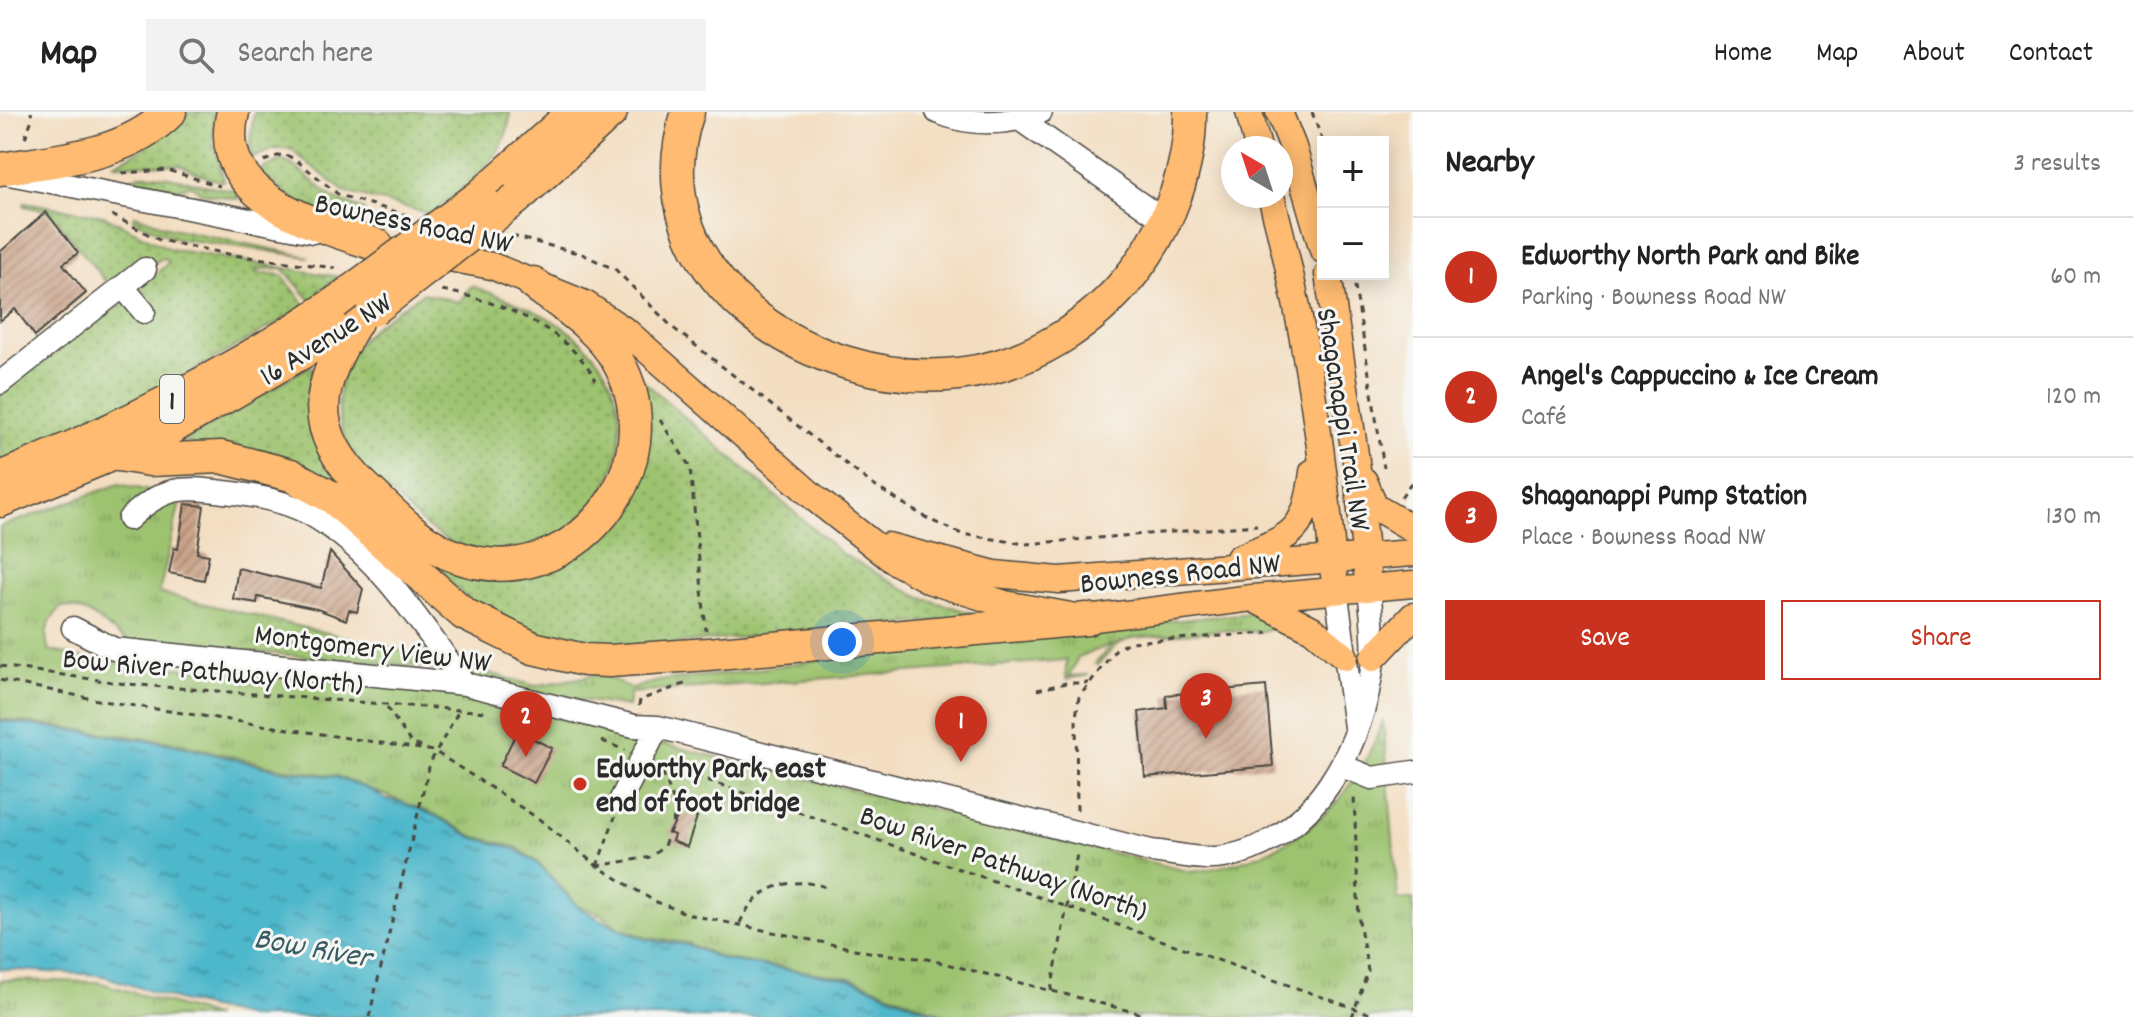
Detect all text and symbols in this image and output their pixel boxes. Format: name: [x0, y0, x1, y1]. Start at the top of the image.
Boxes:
search box: [146, 19, 706, 91]
text: Map: [40, 28, 98, 83]
icon: search: [174, 33, 218, 77]
text: Search here: [238, 34, 373, 77]
text: Home: [1714, 35, 1772, 75]
text: Map: [1816, 35, 1858, 75]
text: About: [1902, 35, 1965, 75]
text: Contact: [2009, 35, 2093, 75]
north arrow: [1221, 136, 1293, 208]
map controls: [1317, 136, 1389, 280]
button: +: [1317, 136, 1389, 208]
text: Nearby: [1445, 140, 1534, 189]
text: 3 results: [2014, 146, 2101, 183]
street label: Bowness Road NW: [310, 184, 517, 268]
button: −: [1317, 208, 1389, 280]
text: Edworthy North Park and Bike: [1521, 237, 1859, 280]
text: 1: [1468, 259, 1474, 296]
text: 60 m: [2050, 259, 2101, 296]
text: Parking · Bowness Road NW: [1521, 280, 1786, 317]
street label: 16 Avenue NW: [253, 284, 403, 400]
street label: Shaganappi Trail NW: [1302, 305, 1380, 535]
text: Angel's Cappuccino & Ice Cream: [1521, 357, 1879, 400]
road number: 1: [160, 375, 184, 423]
text: 2: [1465, 379, 1477, 416]
text: 120 m: [2046, 379, 2101, 416]
text: Café: [1521, 400, 1566, 437]
text: Shaganappi Pump Station: [1521, 477, 1807, 520]
text: 3: [1465, 499, 1477, 536]
text: 130 m: [2046, 499, 2101, 536]
text: Place · Bowness Road NW: [1521, 520, 1765, 557]
street label: Bowness Road NW: [1078, 545, 1283, 608]
button: Save: [1445, 600, 1765, 680]
button: Share: [1781, 600, 2101, 680]
street label: Montgomery View NW: [252, 616, 494, 687]
your location: [822, 622, 862, 662]
street label: Bow River Pathway (North): [61, 640, 365, 709]
pin: 3: [1180, 673, 1232, 739]
pin: 2: [500, 691, 552, 757]
pin: 1: [935, 696, 987, 762]
place label: Edworthy Park, east end of foot bridge: [596, 750, 826, 827]
marker: Edworthy Park, east end of foot bridge: [571, 775, 589, 793]
street label: Bow River Pathway (North): [853, 797, 1152, 936]
water label: Bow River: [250, 918, 377, 984]

